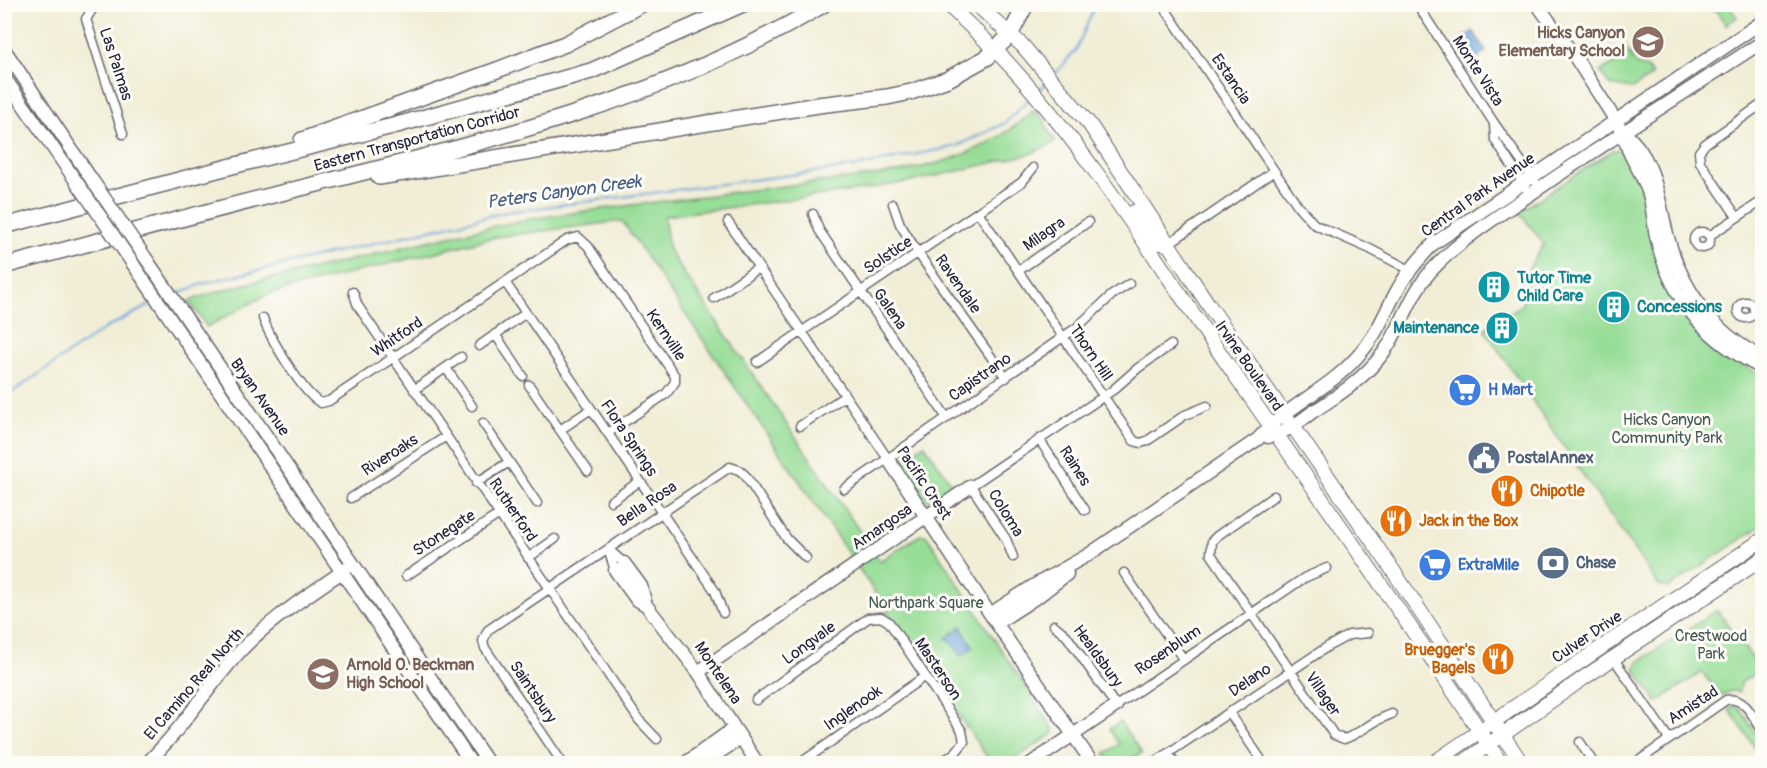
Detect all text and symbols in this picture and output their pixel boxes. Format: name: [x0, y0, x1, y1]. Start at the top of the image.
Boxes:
place label: Hicks Canyon Elementary School: [1499, 23, 1625, 61]
school or university icon: Hicks Canyon Elementary School: [1630, 24, 1666, 60]
street label: Las Palmas: [95, 25, 137, 103]
street label: Monte Vista: [1448, 32, 1508, 110]
street label: Estancia: [1207, 50, 1255, 108]
street label: Eastern Transportation Corridor: [312, 102, 523, 176]
street label: Central Park Avenue: [1417, 148, 1539, 242]
water label: Peters Canyon Creek: [485, 170, 644, 214]
street label: Milagra: [1019, 212, 1069, 256]
street label: Solstice: [860, 231, 916, 278]
street label: Ravendale: [930, 251, 986, 317]
place label: Tutor Time Child Care: [1516, 268, 1592, 306]
building icon: Tutor Time Child Care: [1476, 269, 1512, 305]
street label: Galena: [869, 284, 911, 334]
building icon: Concessions: [1596, 289, 1632, 325]
place label: Concessions: [1637, 297, 1723, 317]
street label: Kernville: [642, 305, 691, 365]
building icon: Maintenance: [1484, 310, 1520, 346]
street label: Whitford: [367, 312, 427, 362]
street label: Irvine Boulevard: [1210, 317, 1288, 415]
place label: Maintenance: [1393, 318, 1480, 338]
street label: Thorn Hill: [1065, 321, 1117, 385]
street label: Capistrano: [945, 348, 1016, 406]
street label: Bryan Avenue: [226, 354, 294, 440]
supermarket icon: H Mart: [1447, 372, 1483, 408]
place label: H Mart: [1488, 380, 1533, 400]
street label: Flora Springs: [596, 396, 662, 480]
park label: Hicks Canyon Community Park: [1611, 410, 1723, 448]
street label: Riveroaks: [358, 429, 422, 481]
public building icon: PostalAnnex: [1466, 440, 1502, 476]
street label: Pacific Crest: [892, 442, 956, 524]
street label: Raines: [1055, 442, 1095, 490]
place label: PostalAnnex: [1507, 448, 1594, 468]
restaurant icon: Chipotle: [1489, 473, 1525, 509]
street label: Rutherford: [485, 474, 541, 546]
street label: Bella Rosa: [613, 477, 681, 531]
place label: Chipotle: [1530, 481, 1586, 501]
street label: Coloma: [984, 486, 1028, 540]
street label: Amargosa: [848, 500, 916, 554]
restaurant icon: Jack in the Box: [1378, 503, 1414, 539]
street label: Stonegate: [409, 505, 479, 561]
place label: Jack in the Box: [1419, 511, 1518, 531]
bank icon: Chase: [1535, 545, 1571, 581]
supermarket icon: ExtraMile: [1417, 547, 1453, 583]
place label: Chase: [1576, 553, 1617, 573]
place label: ExtraMile: [1458, 555, 1520, 575]
park label: Northpark Square: [868, 593, 984, 613]
street label: Culver Drive: [1548, 606, 1626, 668]
street label: Longvale: [778, 617, 840, 669]
street label: Healdsbury: [1069, 621, 1127, 691]
street label: Rosenblum: [1131, 621, 1205, 679]
street label: El Camino Real North: [140, 624, 248, 744]
park label: Crestwood Park: [1675, 626, 1747, 664]
street label: Masterson: [910, 634, 966, 704]
street label: Montelena: [690, 638, 746, 708]
place label: Bruegger's Bagels: [1404, 640, 1476, 678]
restaurant icon: Bruegger's Bagels: [1480, 641, 1516, 677]
place label: Arnold O. Beckman High School: [346, 655, 474, 693]
school or university icon: Arnold O. Beckman High School: [305, 656, 341, 692]
street label: Saintsbury: [505, 657, 561, 727]
street label: Delano: [1225, 658, 1275, 701]
street label: Villager: [1301, 668, 1345, 720]
street label: Inglenook: [820, 681, 886, 735]
street label: Amistad: [1664, 681, 1722, 729]

